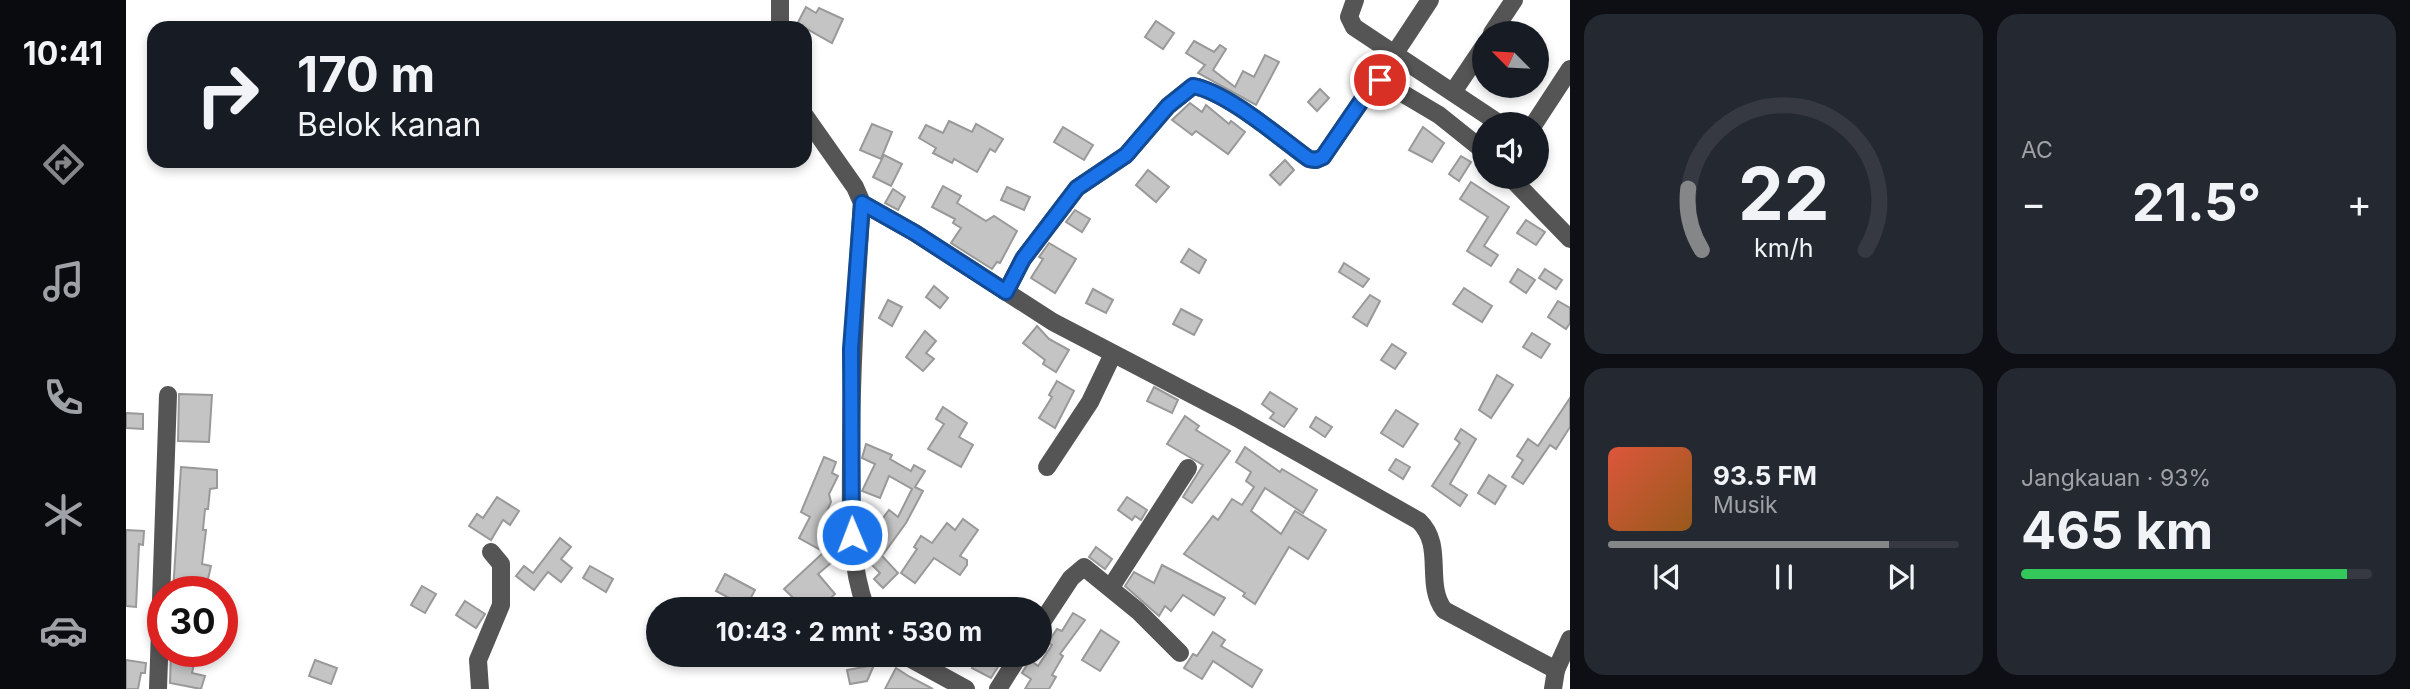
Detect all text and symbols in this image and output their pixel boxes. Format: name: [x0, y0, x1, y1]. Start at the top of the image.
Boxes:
north arrow: [1472, 21, 1549, 98]
map controls: [1472, 21, 1549, 189]
text: 10:41: [23, 34, 103, 73]
text: 170 m: [297, 45, 435, 104]
icon: right: [182, 49, 273, 140]
pin: [1350, 50, 1410, 110]
icon: arrive: [1361, 61, 1399, 99]
text: Belok kanan: [297, 105, 481, 144]
button: sound: [1472, 112, 1549, 189]
text: AC: [2021, 136, 2053, 164]
icon: directions: [39, 140, 88, 189]
text: 22: [1738, 149, 1829, 238]
text: 21.5°: [2132, 171, 2261, 234]
text: −: [2021, 180, 2046, 226]
text: +: [2347, 180, 2372, 226]
text: km/h: [1754, 233, 1813, 263]
icon: music: [39, 257, 88, 306]
icon: phone: [39, 373, 88, 422]
text: 93.5 FM: [1713, 460, 1817, 491]
text: Jangkauan · 93%: [2021, 464, 2211, 492]
icon: climate: [39, 490, 88, 539]
text: Musik: [1713, 491, 1778, 519]
position arrow: [815, 498, 889, 572]
text: 465 km: [2021, 499, 2213, 562]
icon: previous: [1648, 558, 1686, 596]
icon: pause: [1765, 558, 1803, 596]
icon: next: [1882, 558, 1920, 596]
speed limit sign: 30: [147, 576, 238, 667]
icon: car: [39, 606, 88, 655]
text: 10:43 · 2 mnt · 530 m: [716, 616, 982, 647]

